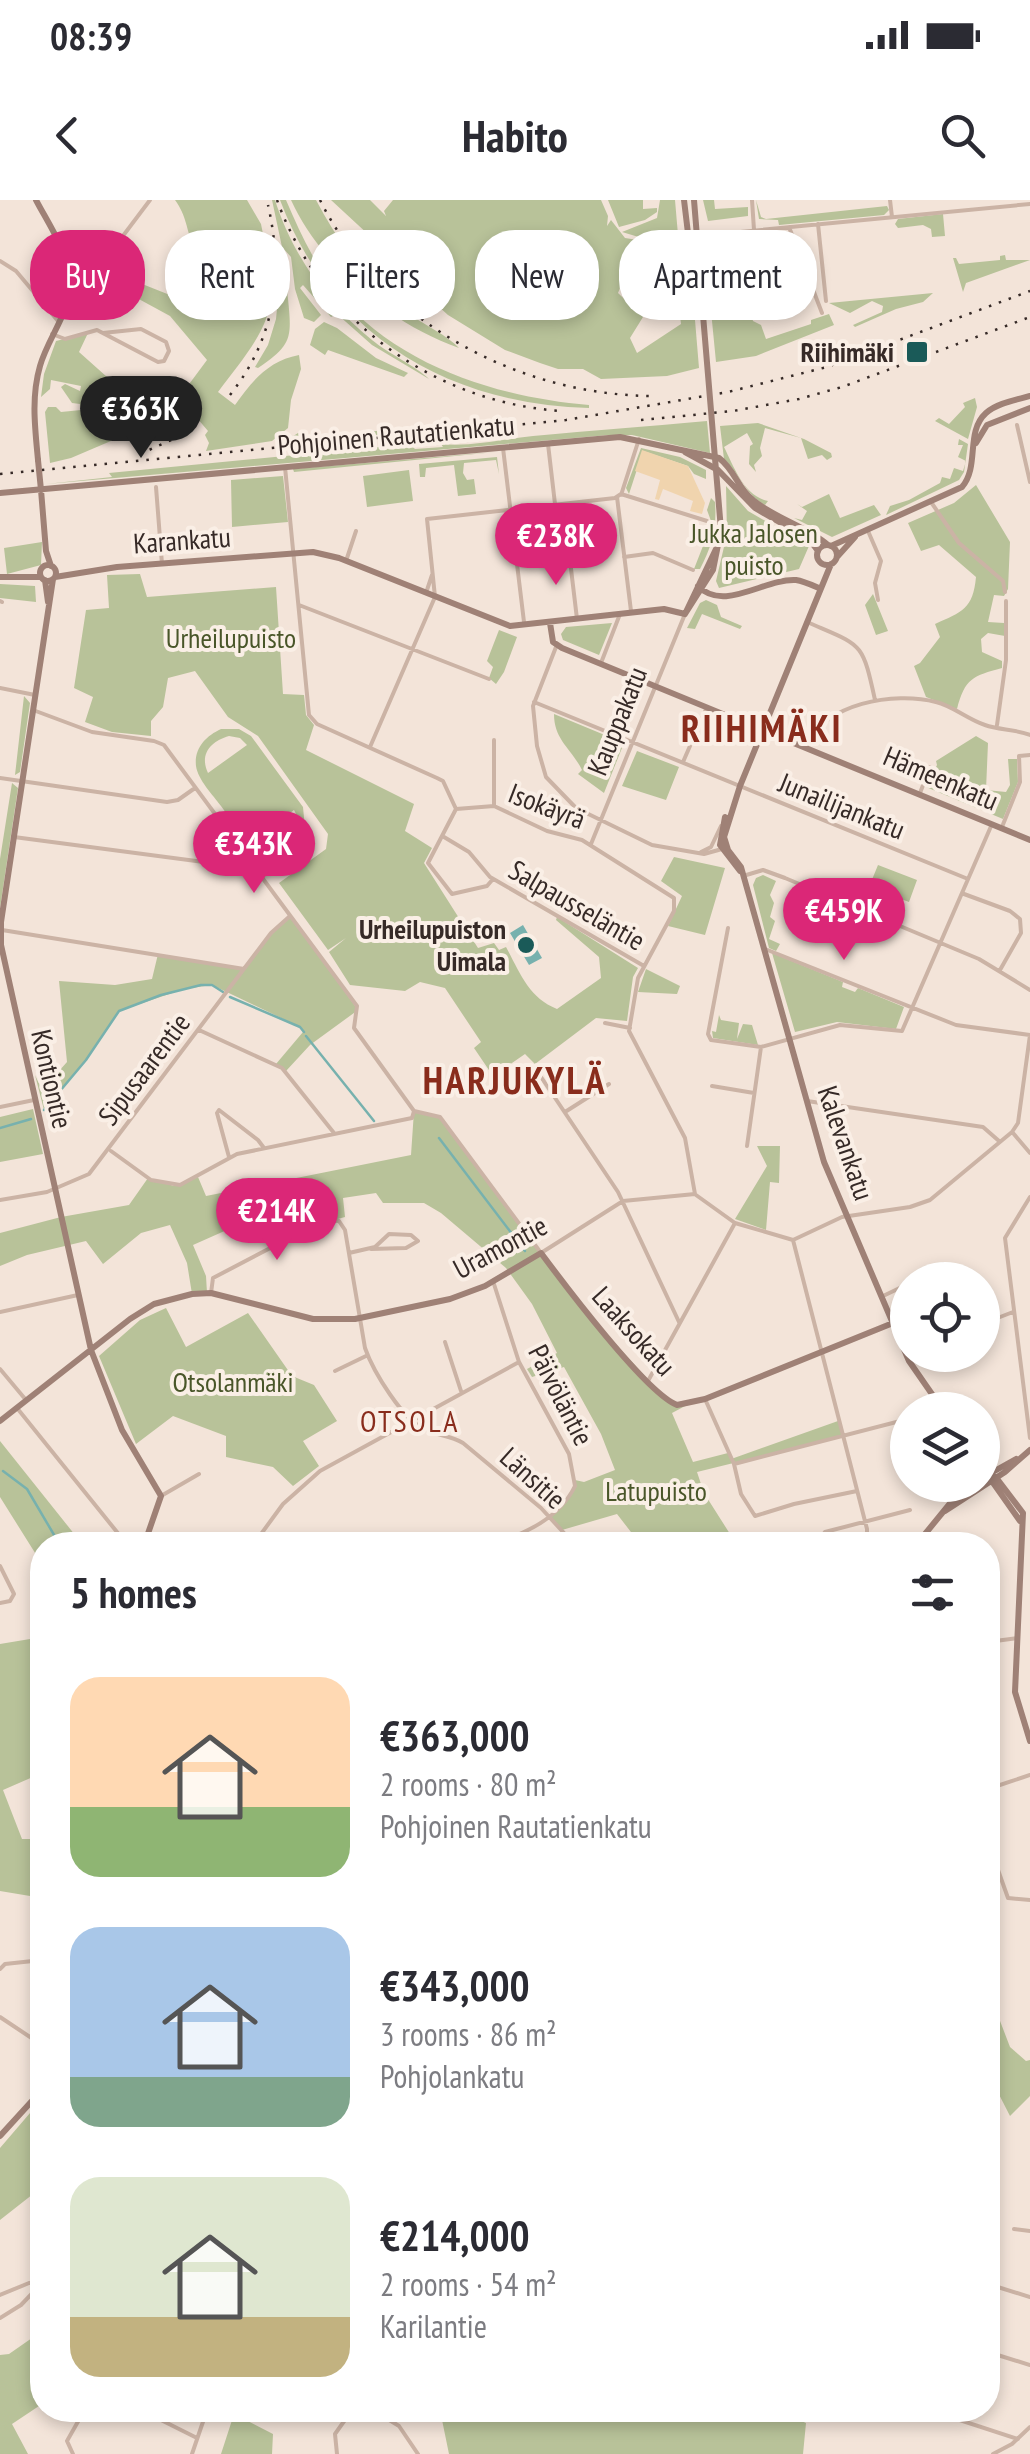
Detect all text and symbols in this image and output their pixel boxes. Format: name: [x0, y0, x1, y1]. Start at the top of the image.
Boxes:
text: 08:39: [50, 11, 132, 60]
text: Habito: [462, 106, 568, 164]
icon: back: [40, 108, 95, 163]
icon: search: [935, 108, 990, 163]
chip: Buy: [30, 230, 145, 320]
chip: Rent: [165, 230, 290, 320]
chip: Filters: [310, 230, 455, 320]
chip: New: [475, 230, 599, 320]
chip: Apartment: [619, 230, 817, 320]
place label: Riihimäki: [800, 333, 894, 370]
marker: Riihimäki: [904, 339, 930, 365]
pin: €363K: [71, 376, 211, 461]
text: €363K: [102, 387, 180, 429]
street label: Pohjoinen Rautatienkatu: [276, 406, 516, 463]
pin: €238K: [486, 503, 626, 588]
text: €238K: [517, 514, 595, 556]
park label: Jukka Jalosen puisto: [689, 514, 818, 583]
street label: Karankatu: [132, 518, 232, 561]
park label: Urheilupuisto: [166, 619, 296, 656]
street label: Kauppakatu: [578, 661, 655, 781]
district label: RIIHIMÄKI: [681, 703, 843, 752]
street label: Hämeenkatu: [878, 737, 1004, 818]
street label: Junailijankatu: [773, 763, 911, 848]
street label: Isokäyrä: [503, 774, 591, 837]
pin: €343K: [184, 811, 324, 896]
text: €343K: [215, 822, 293, 864]
street label: Salpausseläntie: [503, 851, 652, 958]
pin: €459K: [774, 878, 914, 963]
text: €459K: [805, 889, 883, 931]
place label: Urheilupuiston Uimala: [359, 910, 506, 979]
marker: Urheilupuiston Uimala: [515, 934, 537, 956]
street label: Sipusaarentie: [89, 1005, 198, 1132]
street label: Kontiontie: [23, 1026, 82, 1132]
district label: HARJUKYLÄ: [423, 1055, 607, 1104]
street label: Kalevankatu: [810, 1081, 883, 1205]
pin: €214K: [207, 1178, 347, 1263]
text: €214K: [238, 1189, 316, 1231]
street label: Uramontie: [446, 1206, 553, 1287]
map controls: [890, 1262, 1000, 1502]
button: locate: [890, 1262, 1000, 1372]
street label: Laaksokatu: [585, 1278, 684, 1383]
street label: Päivöläntie: [520, 1338, 602, 1451]
park label: Otsolanmäki: [172, 1363, 294, 1400]
button: layers: [890, 1392, 1000, 1502]
district label: OTSOLA: [360, 1401, 460, 1440]
street label: Länsitie: [493, 1438, 574, 1517]
park label: Latupuisto: [605, 1472, 707, 1509]
text: 5 homes: [70, 1565, 197, 1620]
icon: filters: [905, 1565, 960, 1620]
text: €363,000: [380, 1708, 530, 1763]
icon: home: [150, 1717, 270, 1837]
text: 2 rooms · 80 m²: [380, 1763, 557, 1805]
text: Pohjoinen Rautatienkatu: [380, 1805, 652, 1847]
text: €343,000: [380, 1958, 530, 2013]
icon: home: [150, 1967, 270, 2087]
text: 3 rooms · 86 m²: [380, 2013, 557, 2055]
text: Pohjolankatu: [380, 2055, 524, 2097]
text: €214,000: [380, 2208, 530, 2263]
icon: home: [150, 2217, 270, 2337]
text: 2 rooms · 54 m²: [380, 2263, 557, 2305]
text: Karilantie: [380, 2305, 487, 2347]

